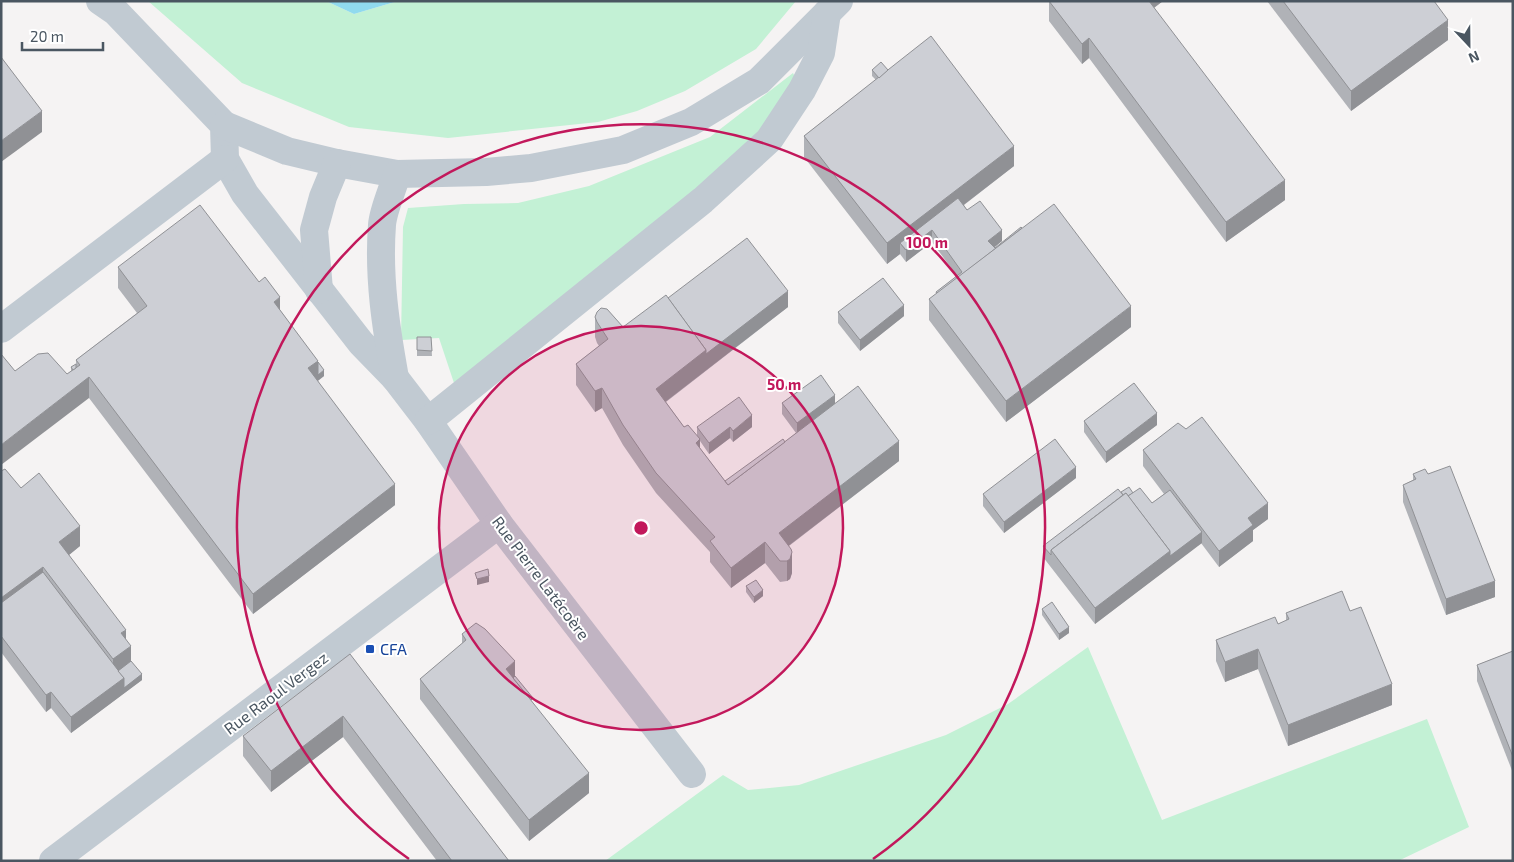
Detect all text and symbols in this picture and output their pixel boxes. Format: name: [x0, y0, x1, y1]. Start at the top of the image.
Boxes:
scale bar: [22, 20, 104, 52]
north arrow: [1444, 20, 1494, 70]
text: 20 m: [30, 27, 64, 45]
text: N: [1466, 48, 1482, 67]
text: 100 m: [906, 233, 948, 251]
text: 50 m: [767, 375, 801, 393]
street label: Rue Pierre Latécoère: [489, 512, 594, 643]
centre of rings: [632, 519, 650, 537]
place label: CFA: [380, 639, 407, 658]
marker: CFA: [364, 643, 376, 655]
street label: Rue Raoul Vergez: [220, 647, 331, 738]

